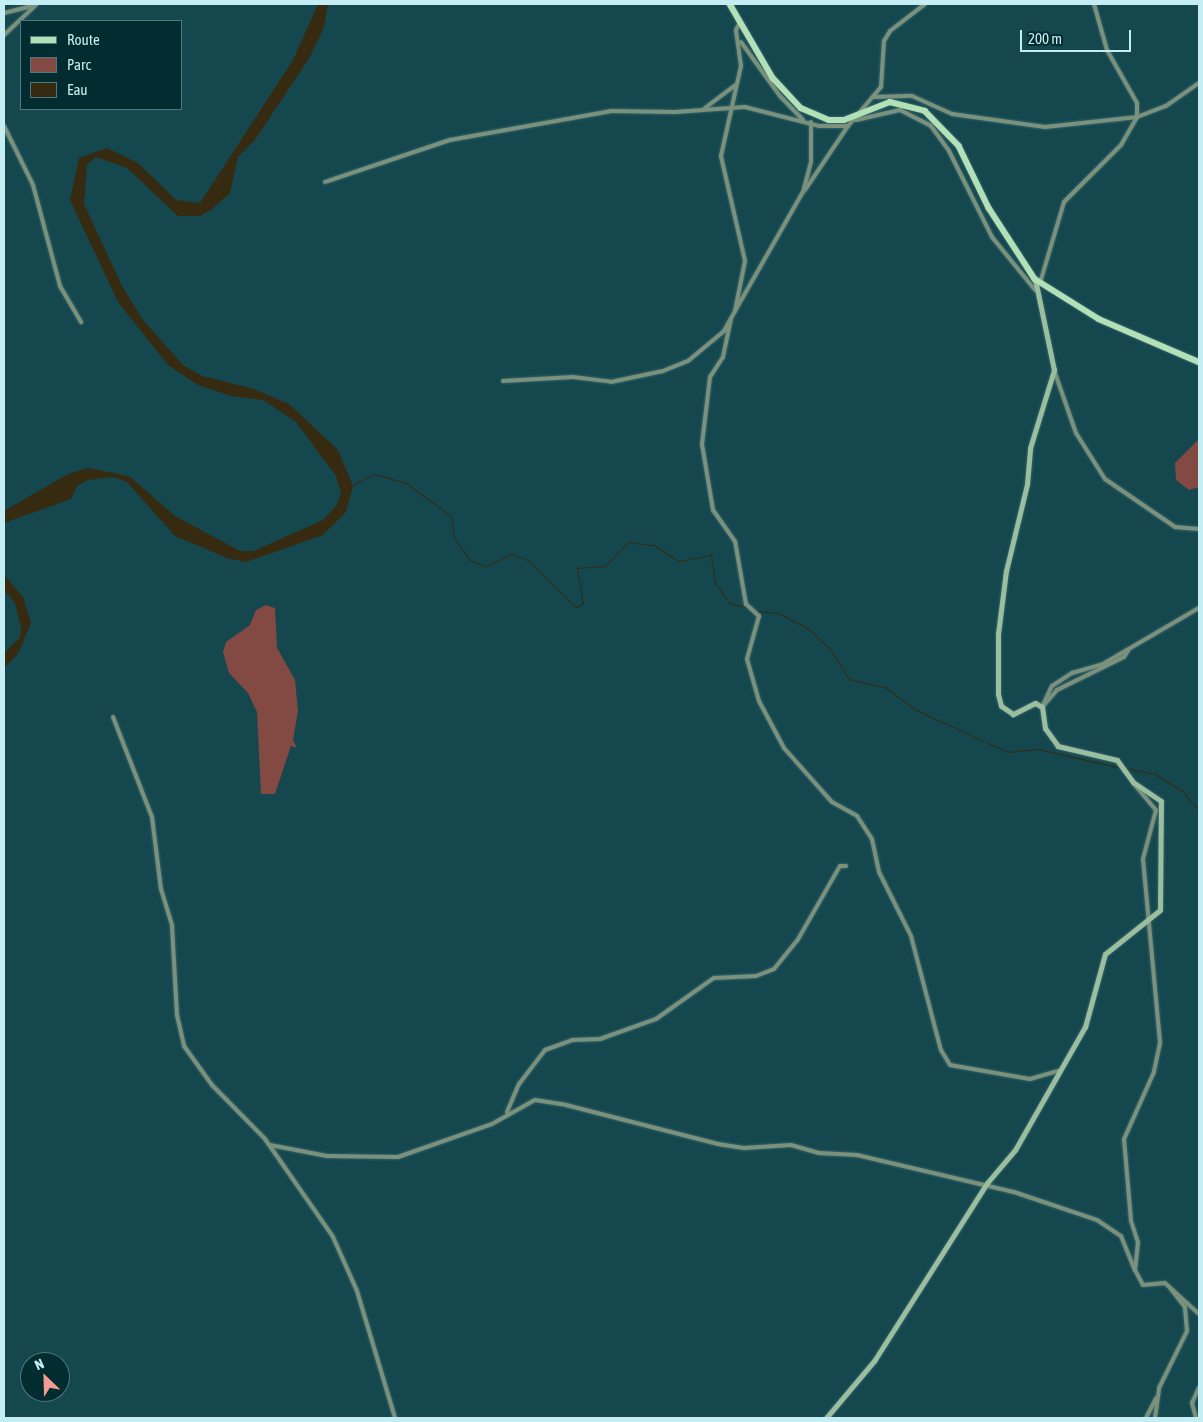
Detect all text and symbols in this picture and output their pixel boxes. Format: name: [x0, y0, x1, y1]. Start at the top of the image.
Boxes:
legend: [20, 20, 182, 110]
scale bar: [1023, 20, 1134, 52]
text: 200 m: [1028, 30, 1062, 47]
text: Route: [67, 31, 100, 48]
text: Parc: [67, 56, 91, 73]
text: Eau: [67, 81, 88, 98]
north arrow: [20, 1352, 70, 1402]
text: N: [32, 1355, 46, 1373]

